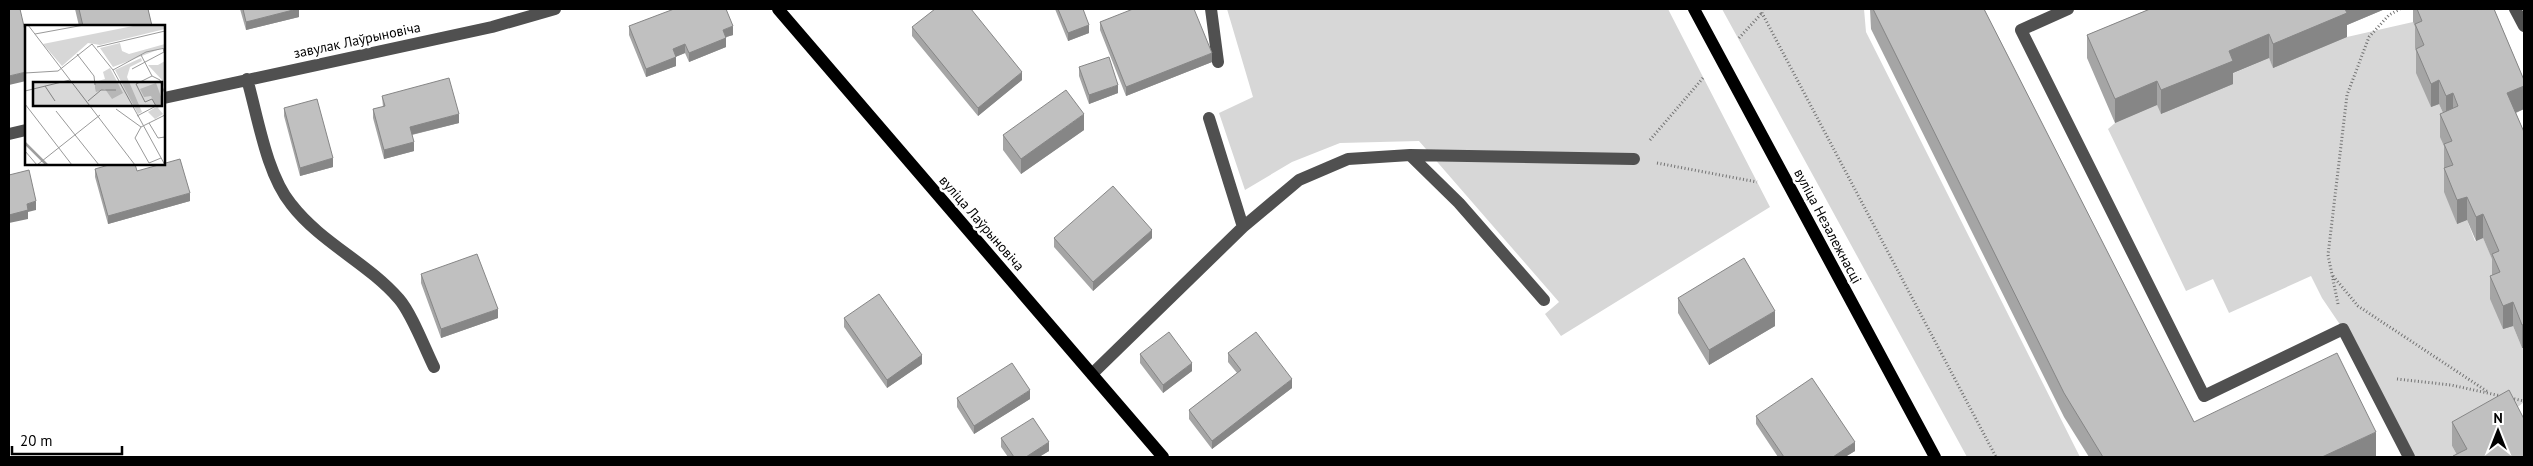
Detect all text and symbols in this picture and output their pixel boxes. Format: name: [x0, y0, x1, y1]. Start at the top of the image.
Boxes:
street label: завулак Лаўрыновіча: [292, 18, 422, 62]
inset map: [25, 25, 165, 165]
street label: вуліца Незалежнасці: [1790, 165, 1866, 287]
street label: вуліца Лаўрыновіча: [936, 171, 1029, 275]
north arrow: [2473, 406, 2523, 456]
text: N: [2493, 409, 2503, 427]
scale bar: [12, 424, 122, 456]
text: 20 m: [20, 431, 53, 450]

